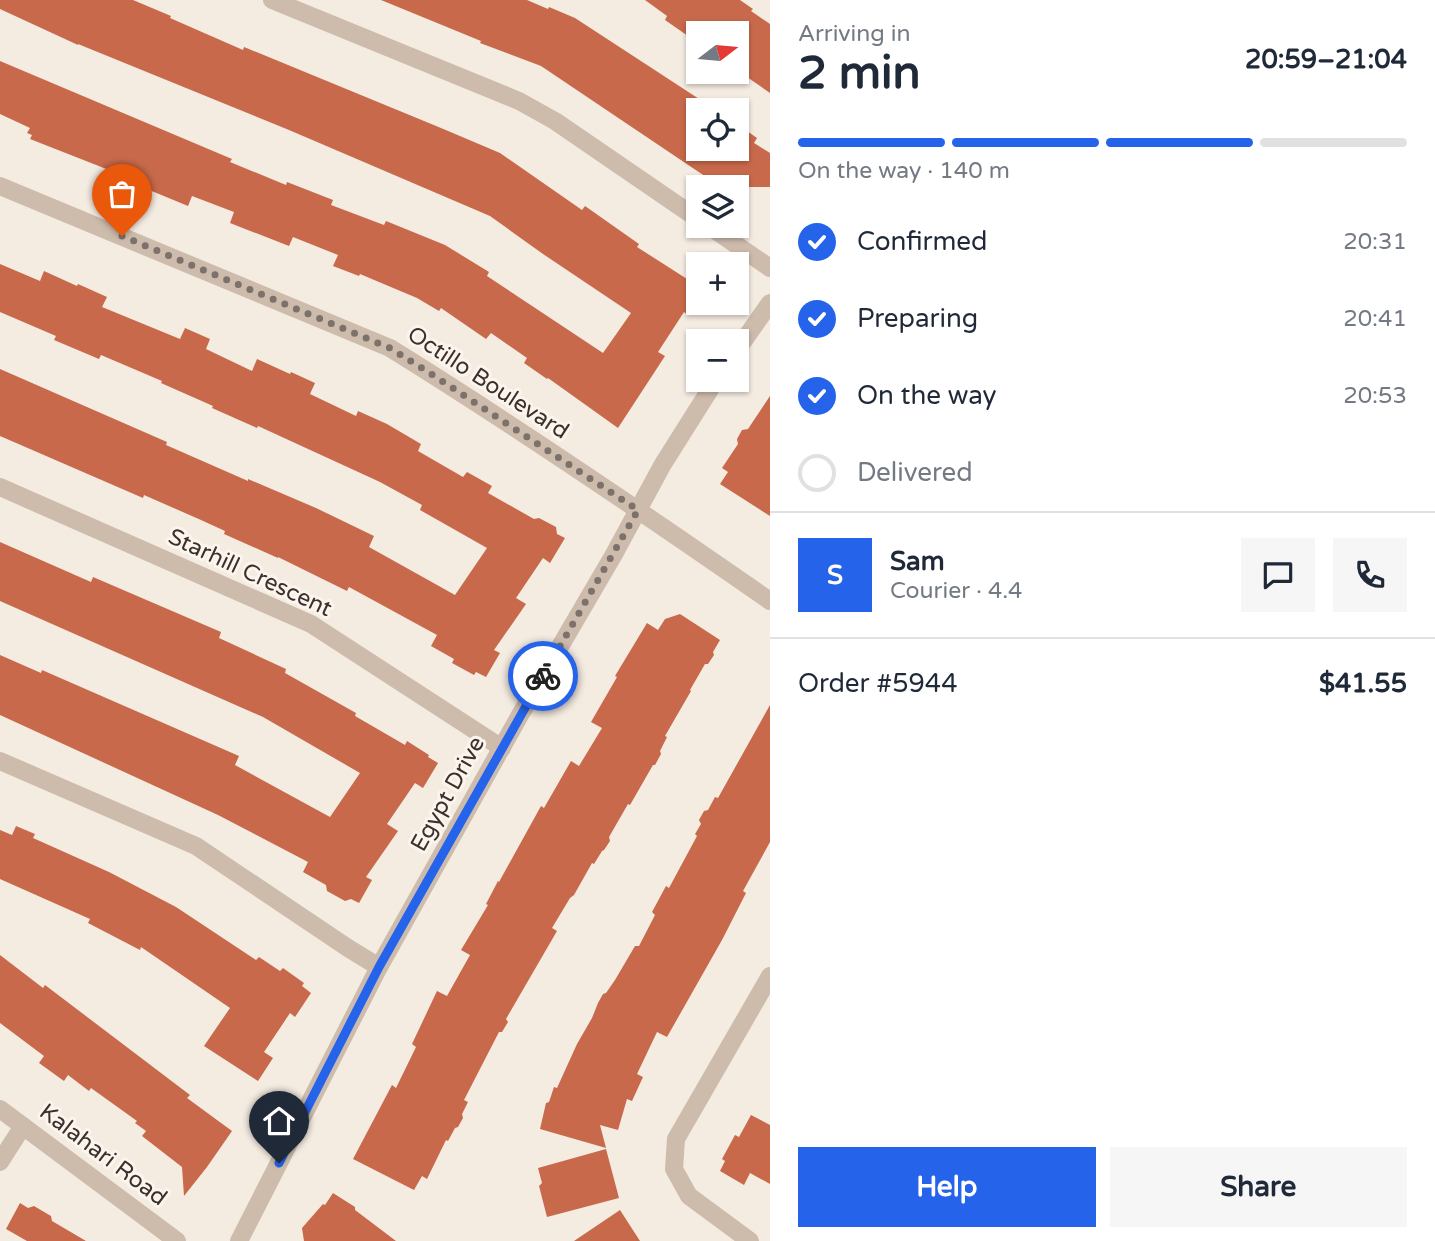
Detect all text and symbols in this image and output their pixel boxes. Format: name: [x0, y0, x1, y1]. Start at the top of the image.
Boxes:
text: Arriving in: [798, 20, 911, 48]
north arrow: [686, 21, 749, 84]
map controls: [686, 21, 749, 392]
text: 20:59–21:04: [1245, 44, 1407, 75]
text: 2 min: [798, 46, 921, 101]
button: locate: [686, 98, 749, 161]
text: On the way · 140 m: [798, 157, 1010, 185]
pin: [92, 164, 152, 236]
icon: bag: [103, 175, 141, 213]
button: layers: [686, 175, 749, 238]
icon: check: [798, 223, 836, 261]
text: Confirmed: [857, 226, 987, 257]
text: 20:31: [1343, 228, 1407, 256]
button: +: [686, 252, 749, 315]
icon: check: [798, 300, 836, 338]
text: Preparing: [857, 303, 978, 334]
text: 20:41: [1343, 305, 1407, 333]
street label: Octillo Boulevard: [402, 320, 574, 446]
button: −: [686, 329, 749, 392]
icon: check: [798, 377, 836, 415]
text: On the way: [857, 380, 997, 411]
text: 20:53: [1343, 382, 1407, 410]
text: Delivered: [857, 457, 973, 488]
street label: Starhill Crescent: [164, 523, 336, 623]
button: chat: [1241, 538, 1315, 612]
button: phone: [1333, 538, 1407, 612]
text: Sam: [890, 546, 945, 577]
text: S: [827, 560, 843, 591]
text: Courier · 4.4: [890, 577, 1022, 605]
courier: [508, 641, 578, 711]
icon: bike: [524, 657, 562, 695]
text: Order #5944: [798, 668, 958, 699]
text: $41.55: [1319, 668, 1407, 699]
street label: Egypt Drive: [405, 732, 491, 856]
pin: [249, 1091, 309, 1163]
street label: Kalahari Road: [34, 1098, 172, 1212]
icon: home: [260, 1102, 298, 1140]
button: Help: [798, 1147, 1096, 1227]
button: Share: [1110, 1147, 1407, 1227]

